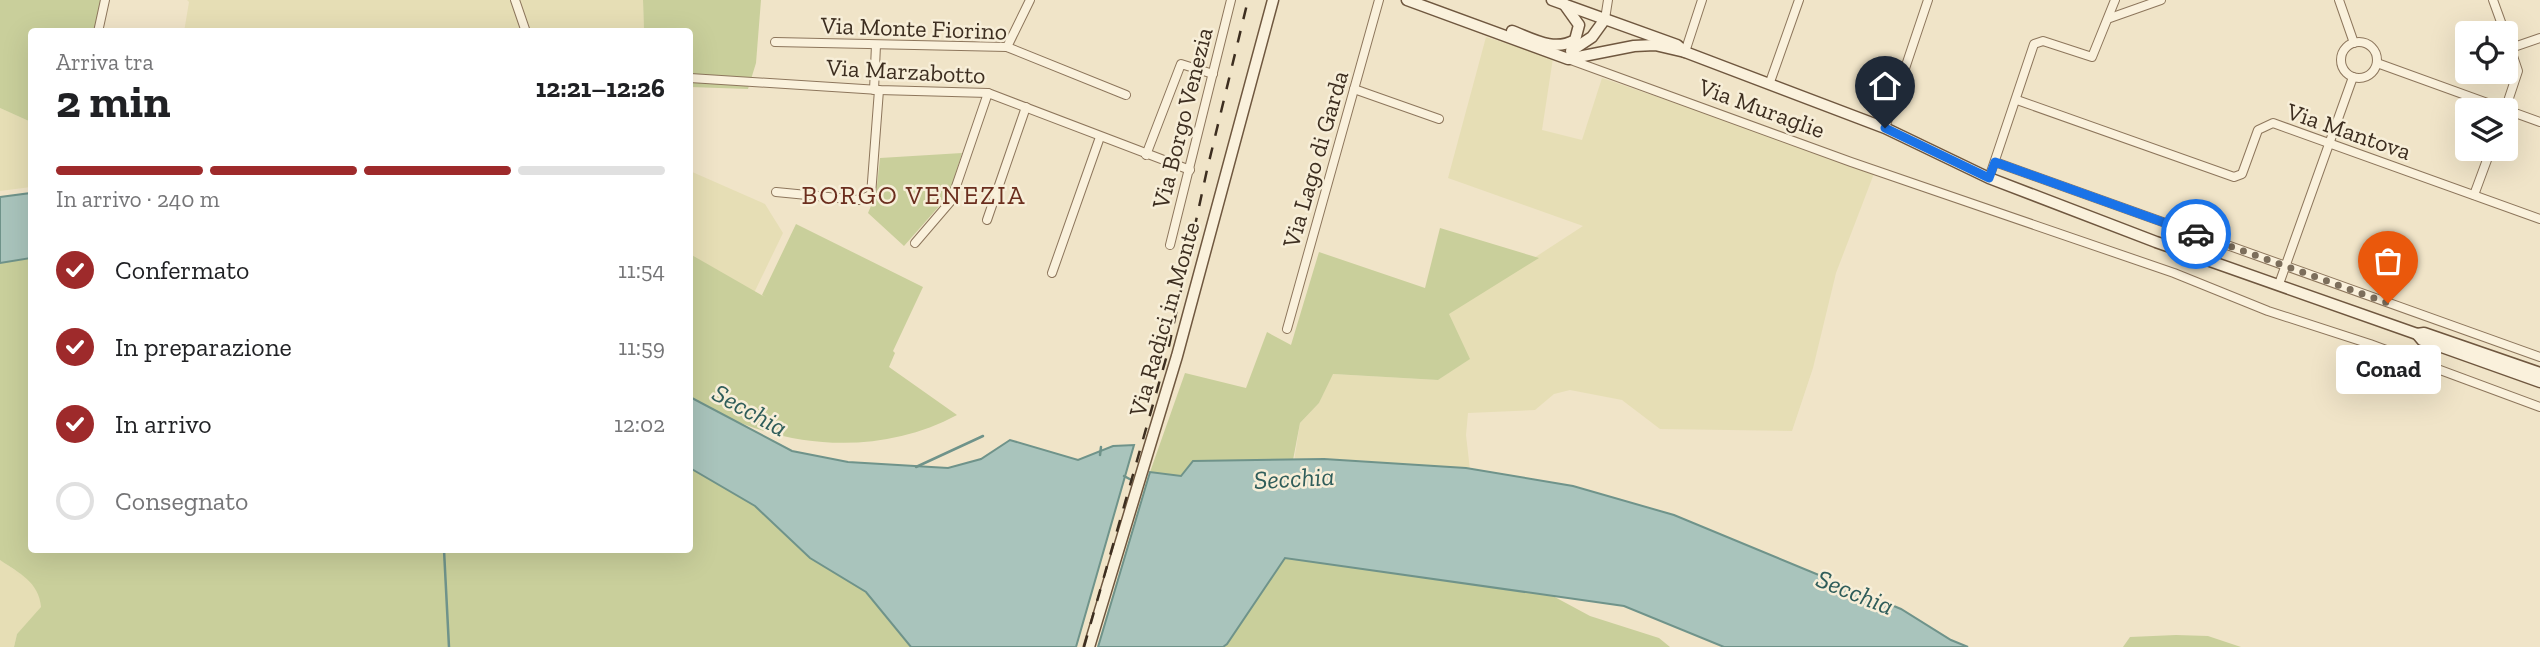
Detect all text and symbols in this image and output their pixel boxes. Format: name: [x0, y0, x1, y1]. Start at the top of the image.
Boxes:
street label: Via Monte Fiorino: [819, 10, 1008, 46]
map controls: [2455, 21, 2518, 161]
button: locate: [2455, 21, 2518, 84]
street label: Via Borgo Venezia: [1145, 24, 1219, 212]
text: Arriva tra: [56, 48, 154, 76]
street label: Via Marzabotto: [825, 52, 986, 90]
pin: [1855, 56, 1915, 128]
street label: Via Lago di Garda: [1276, 67, 1354, 252]
icon: home: [1866, 67, 1904, 105]
street label: Via Muraglie: [1694, 71, 1829, 144]
text: 12:21–12:26: [536, 72, 665, 104]
text: 2 min: [56, 74, 171, 129]
street label: Via Mantova: [2282, 96, 2415, 166]
button: layers: [2455, 98, 2518, 161]
district label: BORGO VENEZIA: [802, 179, 1026, 211]
text: In arrivo · 240 m: [56, 185, 220, 213]
courier: [2161, 199, 2231, 269]
icon: car: [2177, 215, 2215, 253]
street label: Via Radici in Monte: [1122, 218, 1206, 421]
pin: [2358, 231, 2418, 303]
icon: bag: [2369, 242, 2407, 280]
icon: check: [56, 251, 94, 289]
text: Confermato: [115, 254, 249, 286]
text: 11:54: [618, 256, 665, 284]
icon: check: [56, 328, 94, 366]
text: In preparazione: [115, 331, 292, 363]
text: 11:59: [618, 333, 665, 361]
callout: Conad: [2336, 345, 2440, 394]
text: Conad: [2356, 355, 2421, 383]
water label: Secchia: [707, 376, 793, 444]
icon: check: [56, 405, 94, 443]
text: In arrivo: [115, 408, 212, 440]
text: 12:02: [614, 410, 665, 438]
water label: Secchia: [1253, 460, 1335, 496]
text: Consegnato: [115, 485, 248, 517]
water label: Secchia: [1812, 562, 1898, 622]

